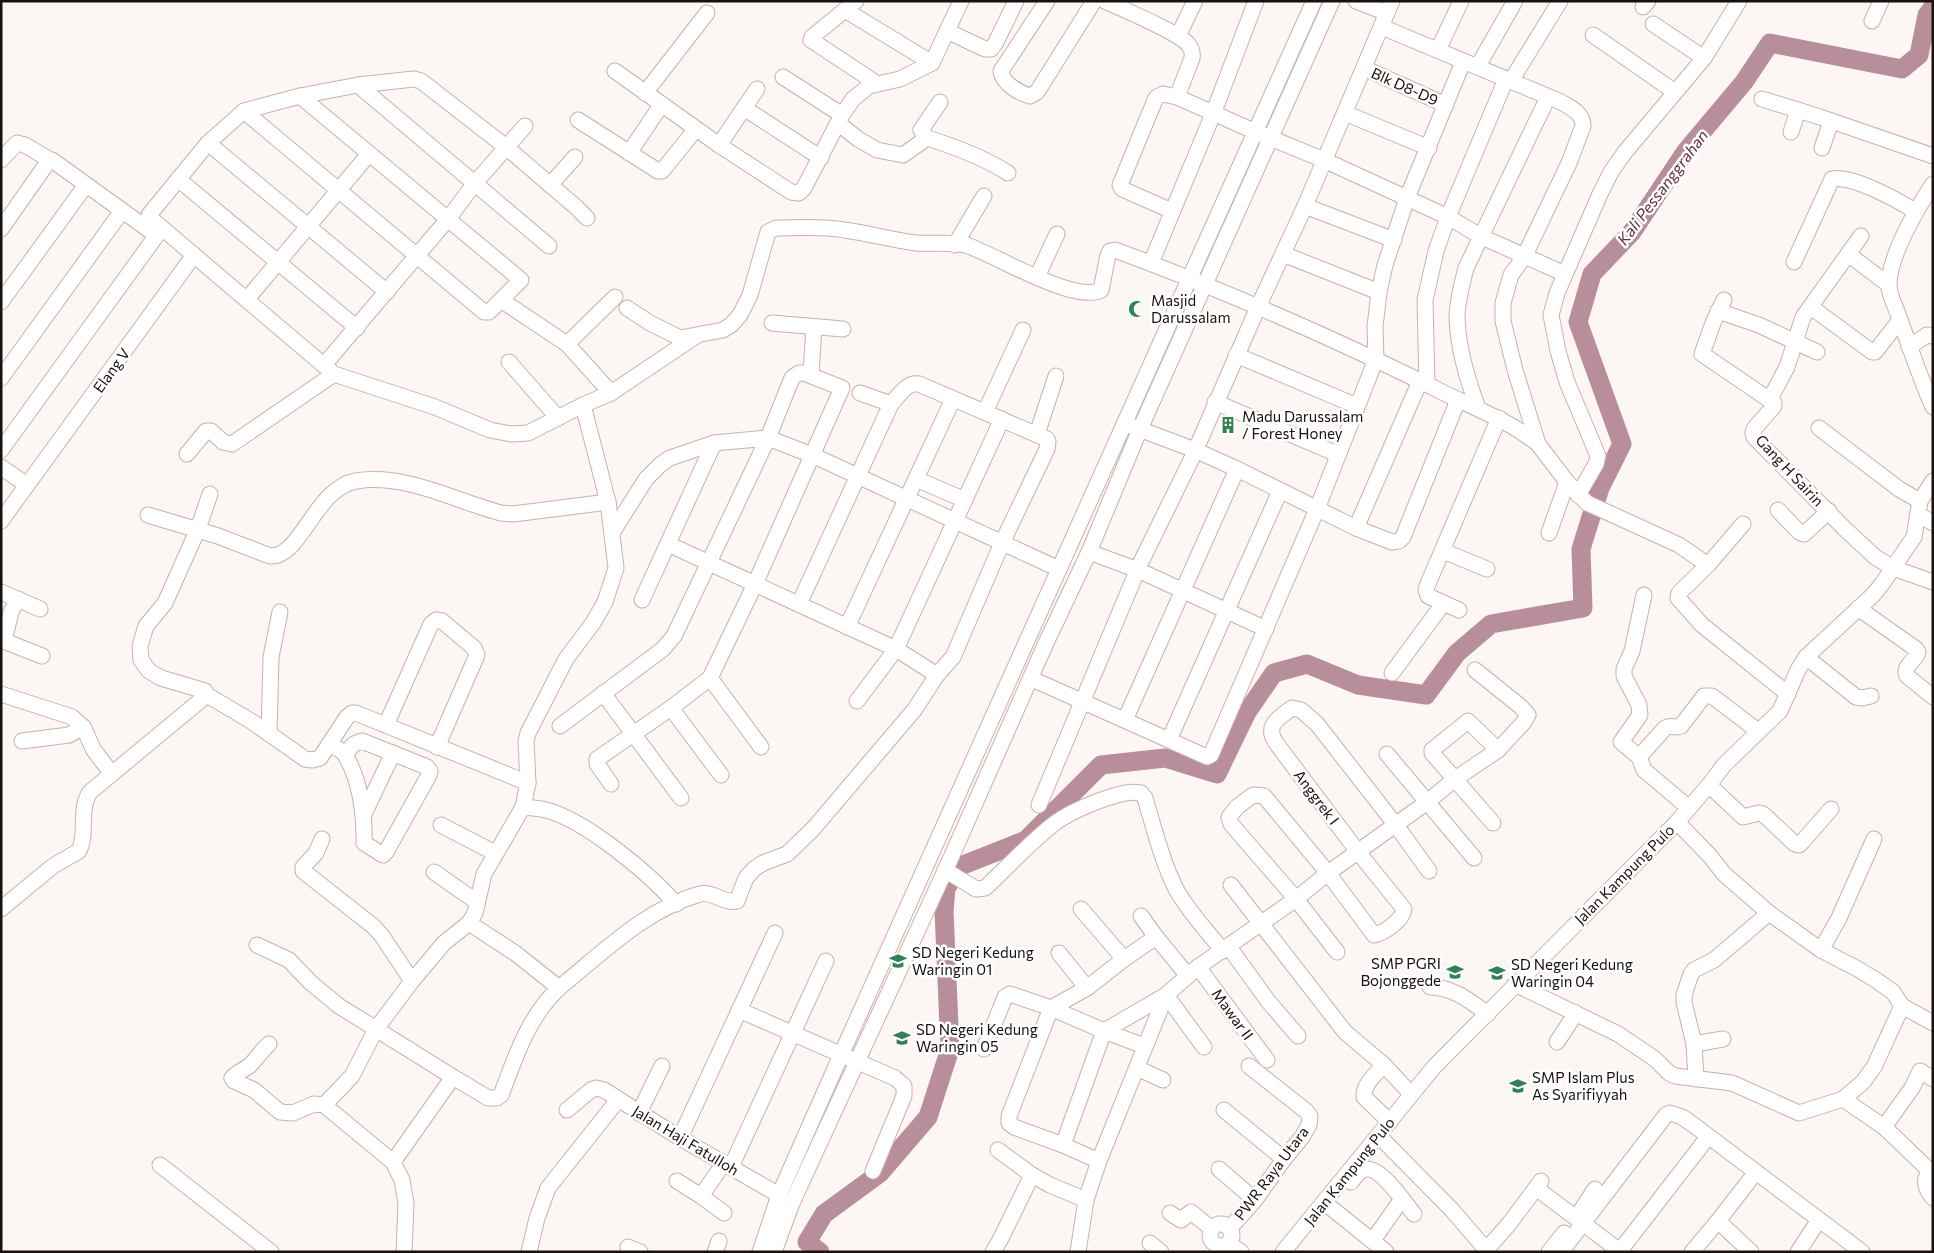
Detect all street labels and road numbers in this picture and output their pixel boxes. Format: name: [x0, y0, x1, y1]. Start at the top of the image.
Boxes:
street label: Blk D8-D9: [1369, 63, 1441, 109]
street label: Elang V: [89, 344, 133, 396]
street label: Gang H Sairin: [1752, 430, 1828, 510]
street label: Anggrek I: [1291, 766, 1343, 828]
street label: Jalan Kampung Pulo: [1570, 820, 1678, 928]
street label: Mawar II: [1208, 985, 1258, 1043]
street label: Jalan Haji Fatulloh: [630, 1101, 742, 1179]
street label: Jalan Kampung Pulo: [1300, 1113, 1398, 1229]
street label: PWR Raya Utara: [1230, 1123, 1312, 1223]

